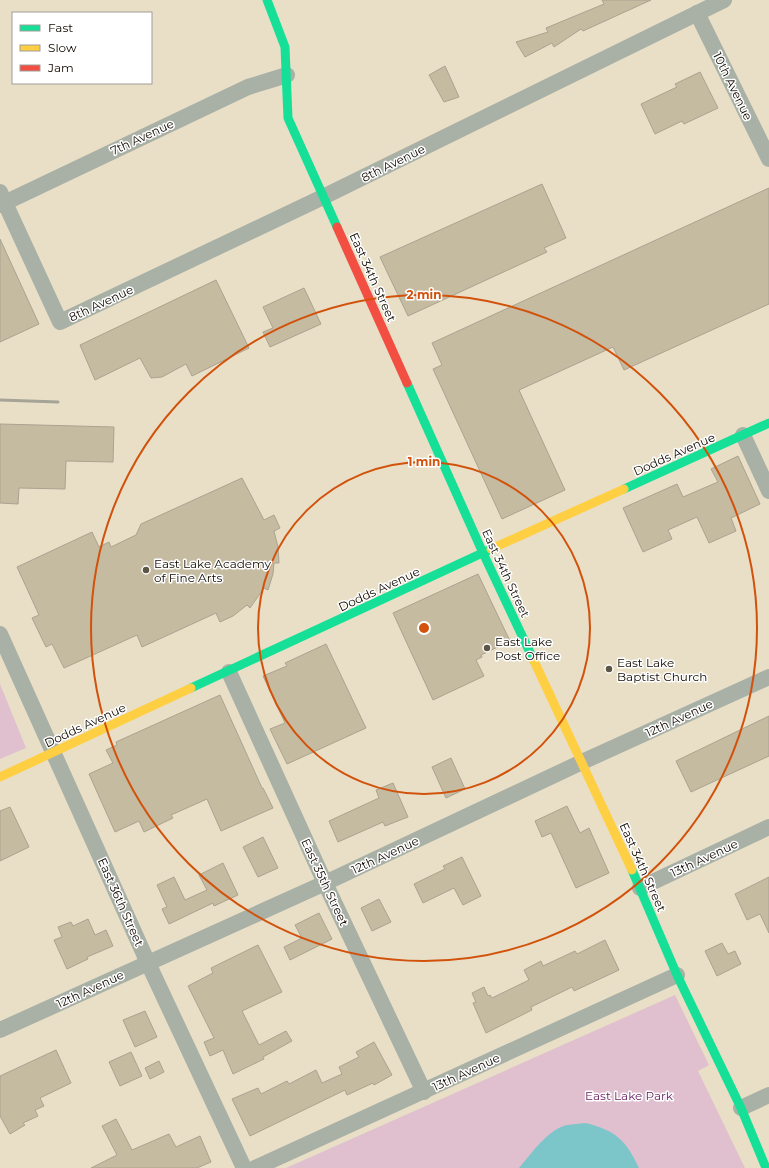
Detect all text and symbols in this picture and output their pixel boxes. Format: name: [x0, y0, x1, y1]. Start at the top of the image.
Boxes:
legend: [12, 12, 152, 84]
text: Fast: [48, 20, 73, 35]
text: Slow: [48, 40, 77, 55]
street label: 10th Avenue: [710, 50, 756, 122]
text: Jam: [47, 60, 74, 75]
street label: 7th Avenue: [108, 116, 176, 158]
street label: 8th Avenue: [359, 141, 427, 185]
street label: East 34th Street: [347, 230, 399, 324]
street label: 8th Avenue: [67, 282, 135, 324]
text: 2 min: [407, 287, 441, 302]
street label: Dodds Avenue: [631, 429, 717, 479]
text: 1 min: [408, 454, 440, 469]
street label: East 34th Street: [479, 526, 533, 620]
place label: East Lake Academy of Fine Arts: [154, 556, 272, 585]
street label: Dodds Avenue: [336, 564, 422, 614]
marker: East Lake Academy of Fine Arts: [141, 565, 151, 575]
centre of rings: [417, 621, 431, 635]
place label: East Lake Post Office: [495, 634, 560, 663]
marker: East Lake Post Office: [482, 643, 492, 653]
place label: East Lake Baptist Church: [617, 655, 707, 684]
marker: East Lake Baptist Church: [604, 664, 614, 674]
street label: 12th Avenue: [643, 696, 715, 740]
street label: Dodds Avenue: [42, 700, 128, 750]
street label: East 34th Street: [617, 820, 669, 914]
street label: 12th Avenue: [349, 833, 421, 877]
street label: East 35th Street: [298, 836, 352, 928]
street label: 13th Avenue: [668, 836, 740, 880]
street label: East 36th Street: [95, 855, 147, 949]
street label: 12th Avenue: [54, 967, 126, 1011]
street label: 13th Avenue: [430, 1050, 502, 1094]
park label: East Lake Park: [585, 1088, 674, 1103]

